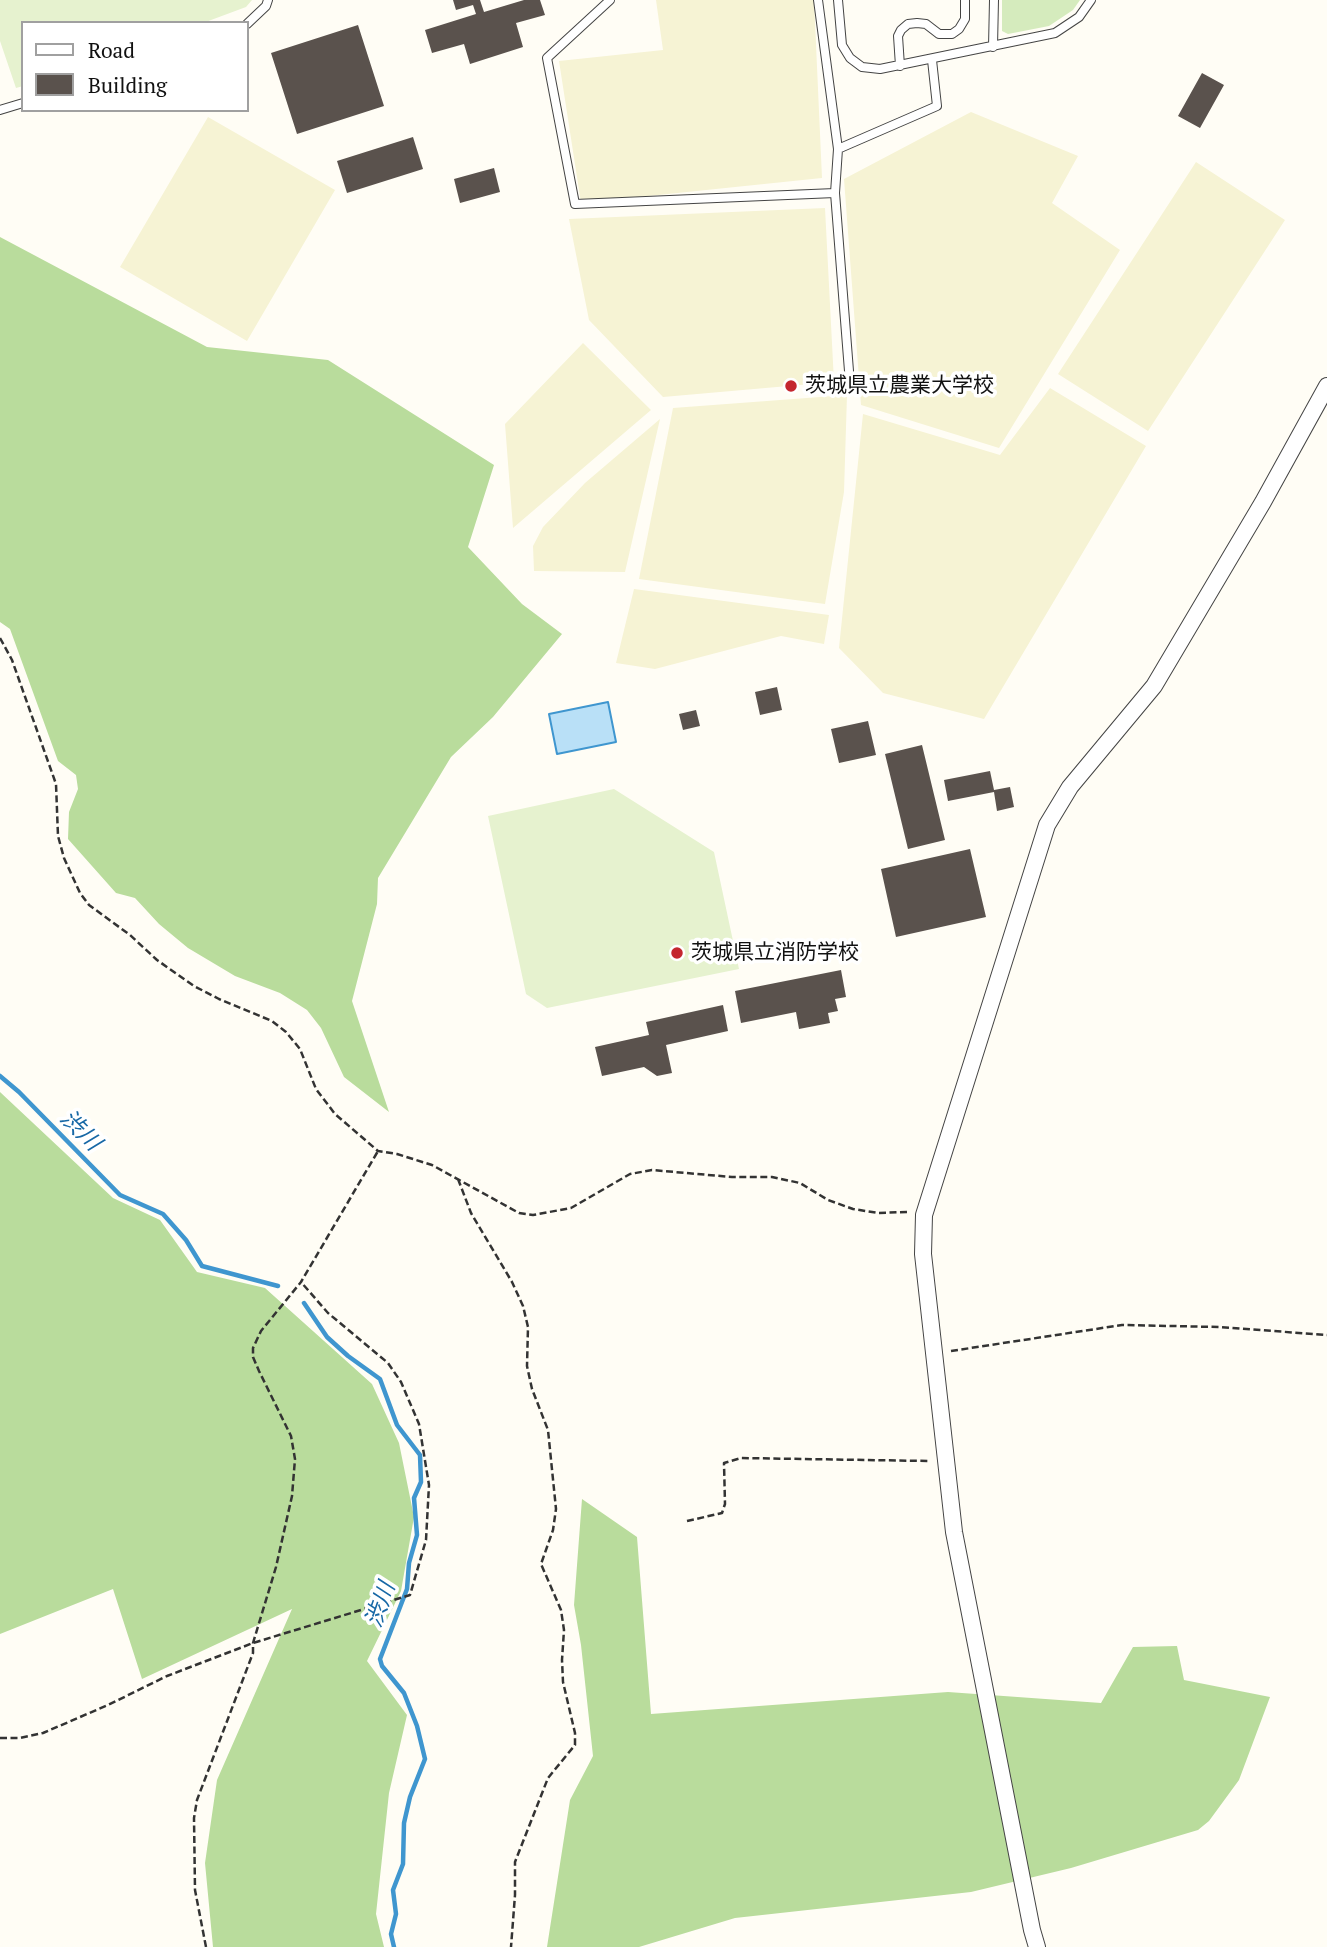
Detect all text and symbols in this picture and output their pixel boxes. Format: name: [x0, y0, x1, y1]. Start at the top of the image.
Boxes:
legend: [21, 21, 248, 112]
text: Road: [88, 36, 135, 64]
text: Building: [88, 71, 167, 99]
place label: 茨城県立農業大学校: [805, 373, 994, 399]
marker: 茨城県立農業大学校: [783, 378, 799, 394]
place label: 茨城県立消防学校: [691, 940, 859, 966]
marker: 茨城県立消防学校: [669, 945, 685, 961]
water label: 渋川: [54, 1105, 106, 1157]
water label: 渋川: [360, 1579, 402, 1631]

